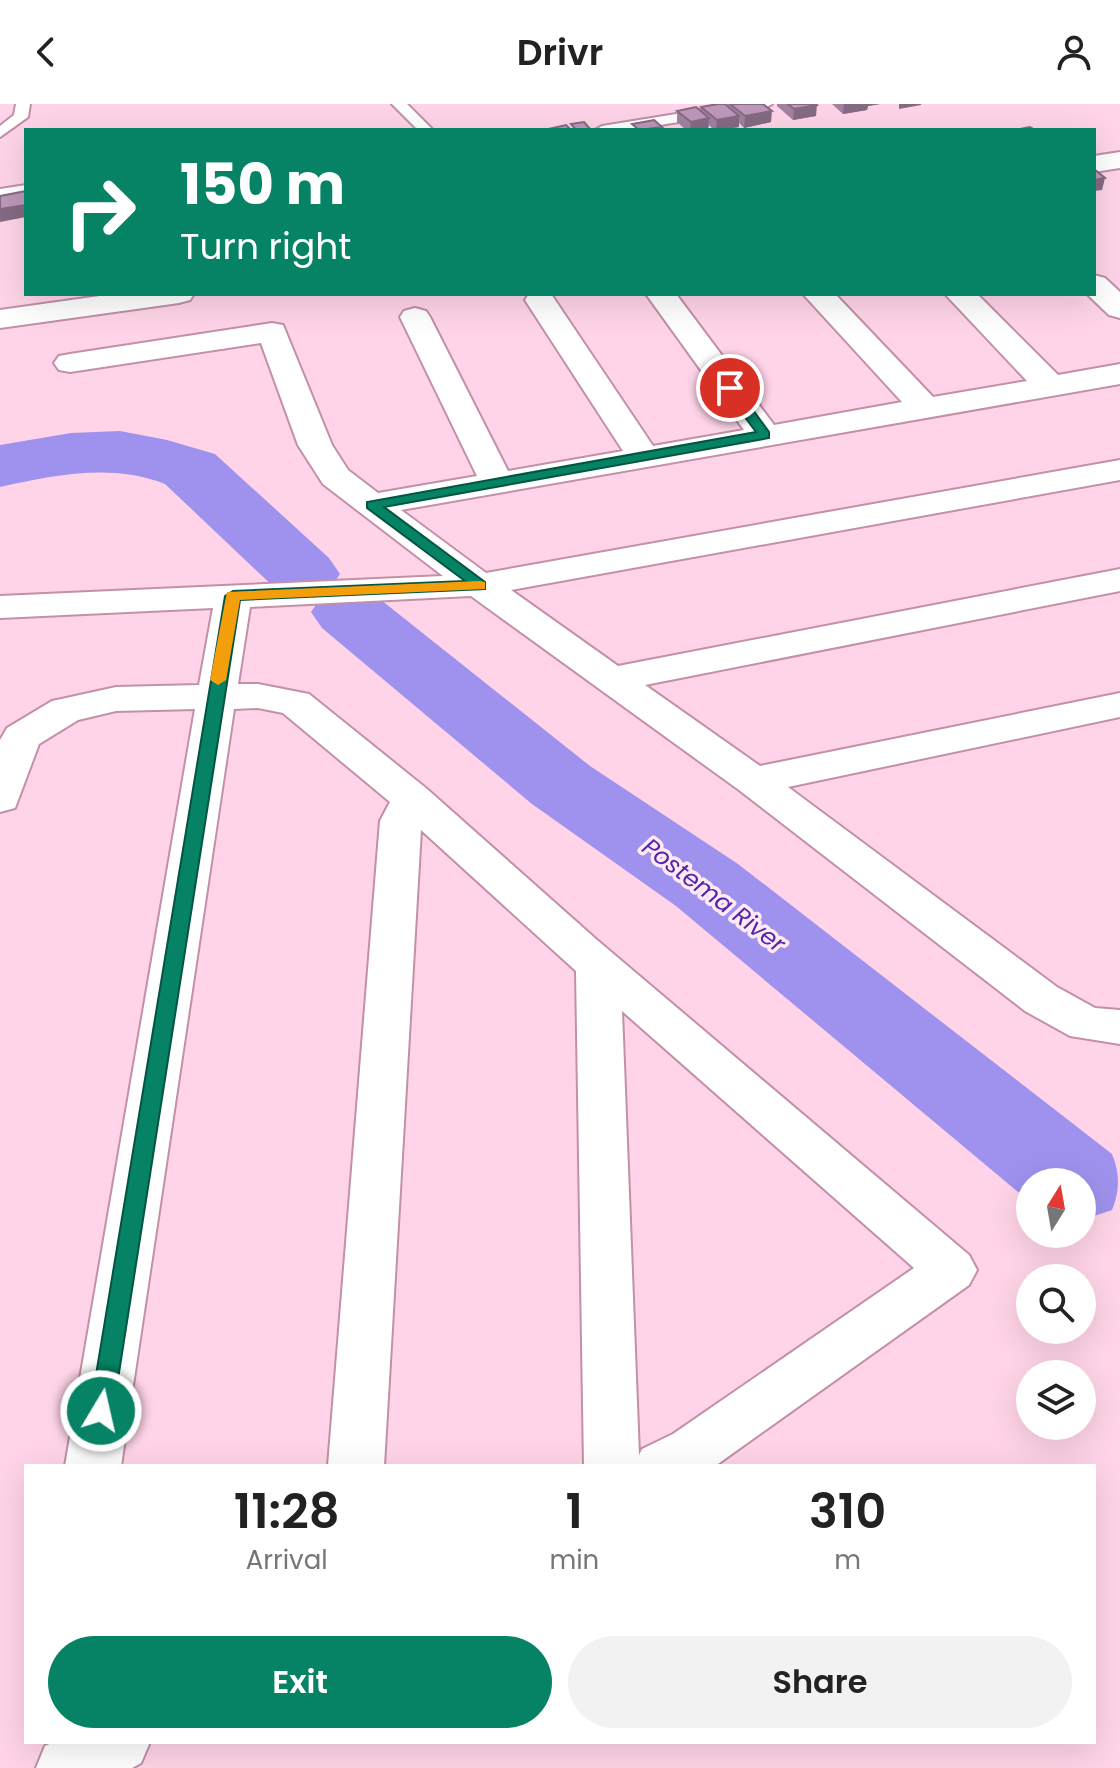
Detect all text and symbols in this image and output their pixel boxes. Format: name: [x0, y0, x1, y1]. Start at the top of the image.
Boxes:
text: Drivr: [517, 27, 603, 78]
icon: back: [24, 30, 68, 74]
icon: person: [1052, 30, 1096, 74]
text: 150 m: [180, 145, 345, 224]
icon: right: [48, 160, 152, 264]
text: Turn right: [180, 221, 351, 272]
pin: [696, 354, 764, 422]
icon: arrive: [708, 366, 752, 410]
water label: Postema River: [636, 830, 793, 960]
north arrow: [1016, 1168, 1096, 1248]
map controls: [1016, 1168, 1096, 1440]
button: search: [1016, 1264, 1096, 1344]
button: layers: [1016, 1360, 1096, 1440]
position arrow: [59, 1369, 143, 1453]
text: 11:28: [234, 1478, 340, 1545]
text: 1: [566, 1478, 583, 1545]
text: 310: [809, 1478, 886, 1545]
text: Arrival: [246, 1542, 328, 1578]
text: min: [549, 1542, 599, 1578]
text: m: [834, 1542, 861, 1578]
button: Exit: [48, 1636, 552, 1728]
button: Share: [568, 1636, 1072, 1728]

